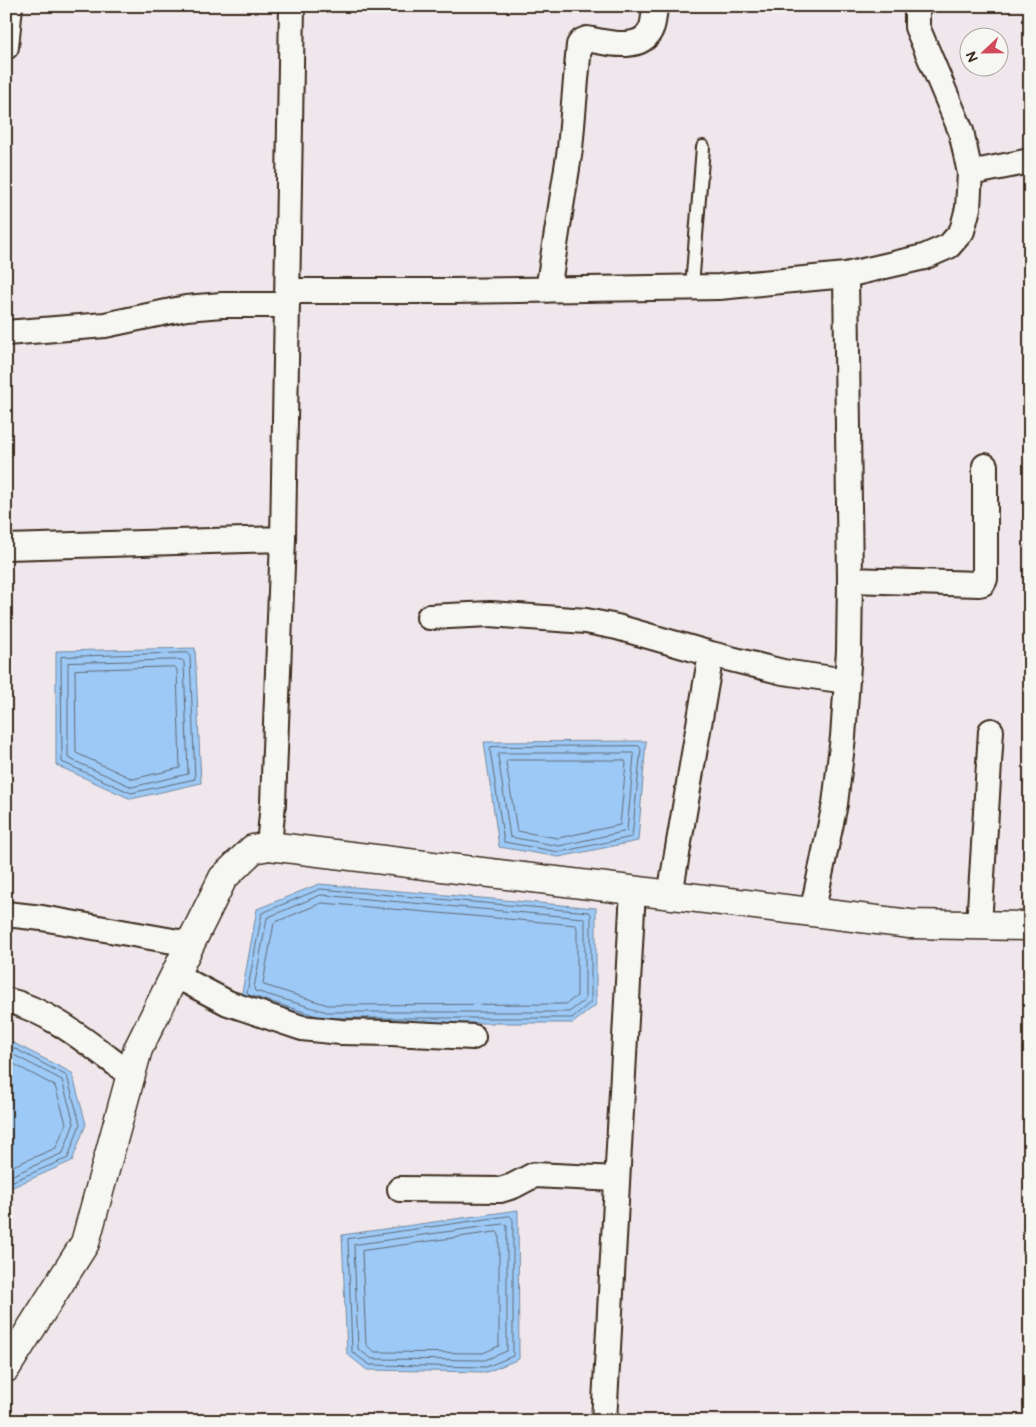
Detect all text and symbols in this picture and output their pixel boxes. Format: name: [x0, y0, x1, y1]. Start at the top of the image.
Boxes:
north arrow: [958, 28, 1008, 78]
text: N: [963, 49, 982, 65]

